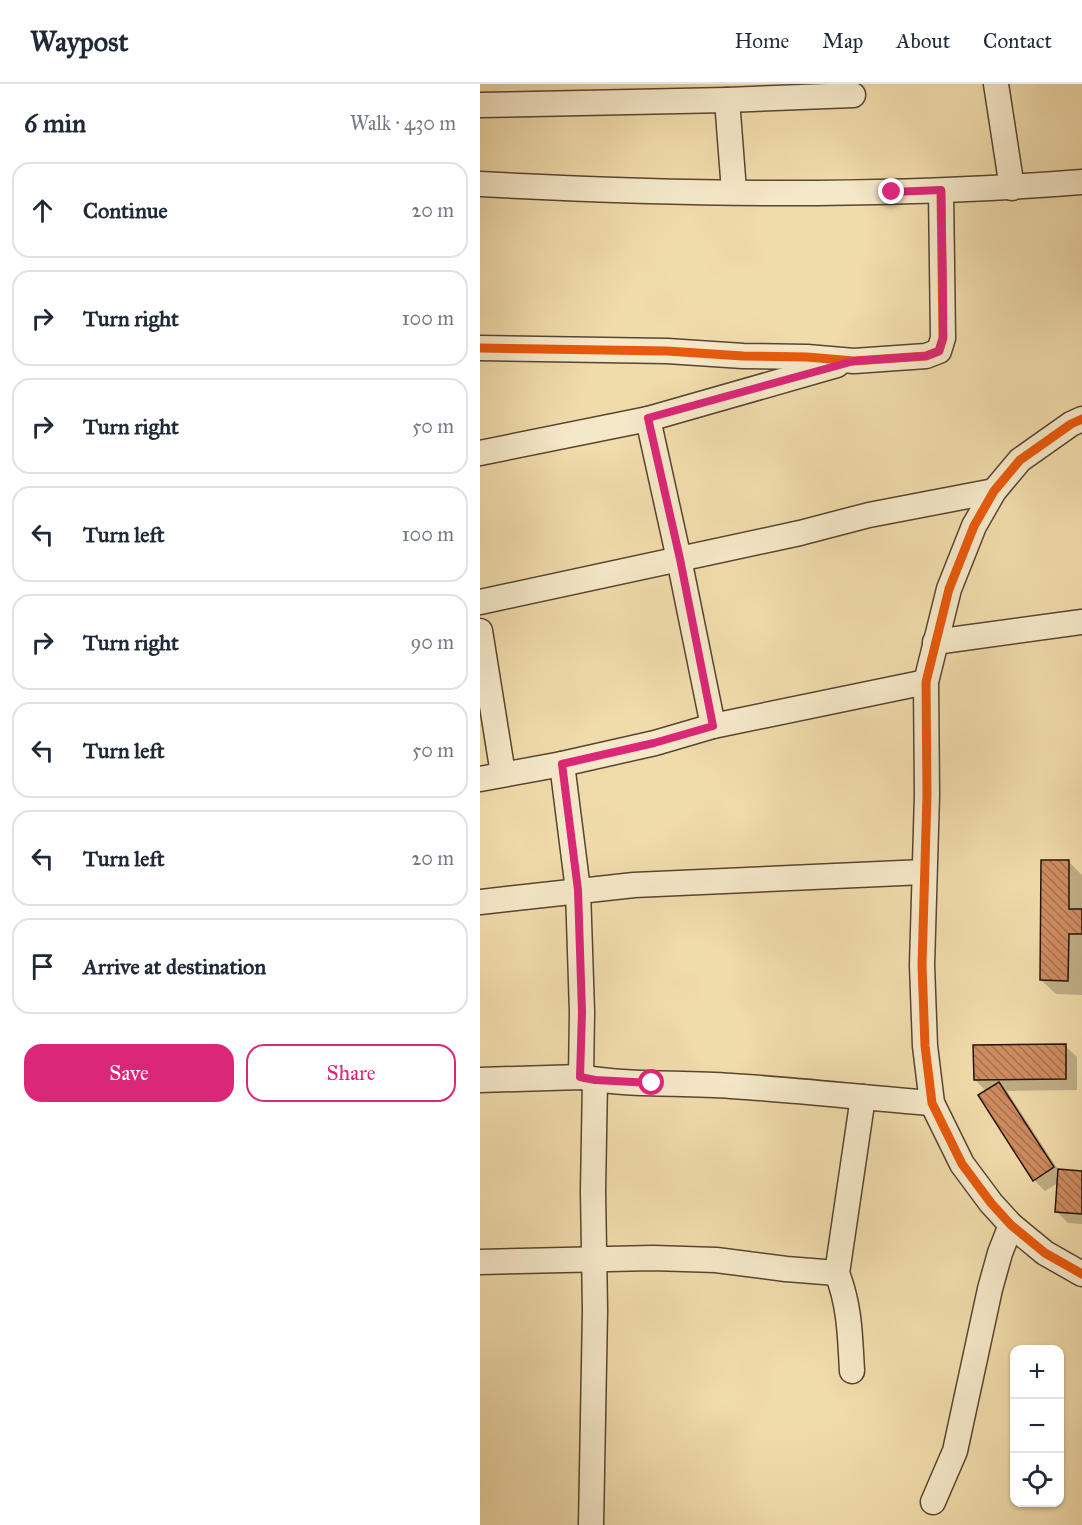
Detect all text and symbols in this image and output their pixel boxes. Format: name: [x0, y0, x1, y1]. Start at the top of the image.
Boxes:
text: Waypost: [30, 24, 128, 59]
text: Home: [734, 28, 789, 54]
text: Map: [822, 28, 863, 54]
text: About: [896, 28, 950, 54]
text: Contact: [983, 28, 1052, 54]
text: 6 min: [24, 107, 86, 139]
text: Walk · 430 m: [350, 111, 456, 135]
route end: [878, 178, 904, 204]
icon: ahead: [26, 194, 59, 227]
text: Continue: [83, 197, 168, 224]
text: 20 m: [411, 198, 454, 222]
icon: right: [26, 302, 59, 335]
text: Turn right: [83, 305, 179, 332]
text: 100 m: [402, 306, 454, 330]
icon: right: [26, 410, 59, 443]
text: Turn right: [83, 413, 179, 440]
text: 50 m: [412, 414, 454, 438]
icon: left: [26, 518, 59, 551]
text: Turn left: [83, 521, 165, 548]
text: 100 m: [402, 522, 454, 546]
icon: right: [26, 626, 59, 659]
text: Turn right: [83, 629, 179, 656]
text: 90 m: [411, 630, 454, 654]
icon: left: [26, 734, 59, 767]
text: Turn left: [83, 737, 165, 764]
text: 50 m: [412, 738, 454, 762]
icon: left: [26, 842, 59, 875]
text: Turn left: [83, 845, 165, 872]
text: 20 m: [411, 846, 454, 870]
icon: arrive: [26, 950, 59, 983]
text: Arrive at destination: [83, 953, 266, 980]
button: Save: [24, 1044, 234, 1102]
button: Share: [246, 1044, 456, 1102]
route start: [638, 1069, 664, 1095]
map controls: [1010, 1345, 1064, 1507]
button: +: [1010, 1345, 1064, 1399]
button: −: [1010, 1399, 1064, 1453]
button: locate: [1010, 1453, 1064, 1507]

